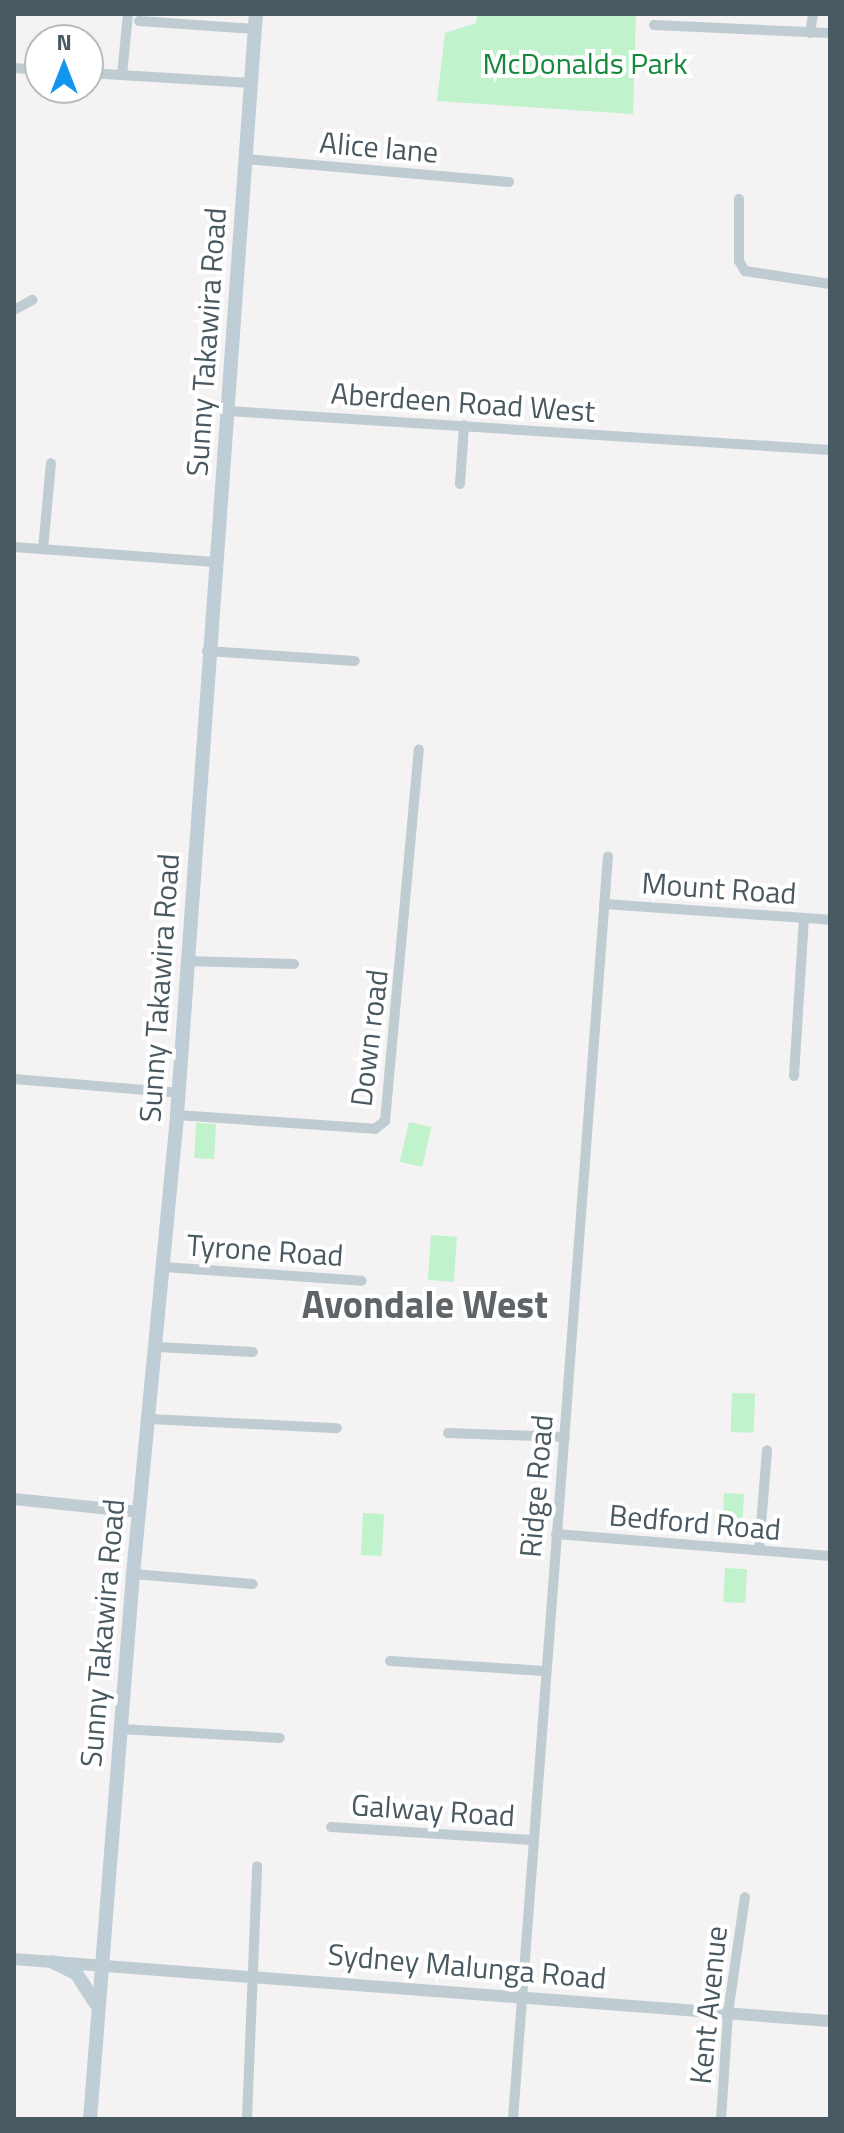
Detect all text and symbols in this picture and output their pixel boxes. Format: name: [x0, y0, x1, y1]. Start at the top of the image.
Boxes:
north arrow: [24, 24, 104, 104]
text: N: [56, 25, 72, 59]
park label: McDonalds Park: [482, 45, 688, 81]
street label: Alice lane: [318, 124, 440, 170]
street label: Sunny Takawira Road: [179, 206, 233, 478]
street label: Aberdeen Road West: [330, 375, 596, 429]
street label: Sunny Takawira Road: [132, 852, 186, 1124]
street label: Mount Road: [640, 865, 798, 911]
street label: Down road: [343, 968, 395, 1108]
street label: Tyrone Road: [185, 1227, 345, 1273]
district label: Avondale West: [302, 1282, 548, 1328]
street label: Ridge Road: [512, 1413, 560, 1559]
street label: Sunny Takawira Road: [72, 1497, 132, 1769]
street label: Bedford Road: [608, 1497, 782, 1547]
street label: Galway Road: [350, 1786, 516, 1834]
street label: Kent Avenue: [682, 1924, 734, 2086]
street label: Sydney Malunga Road: [326, 1936, 608, 1996]

